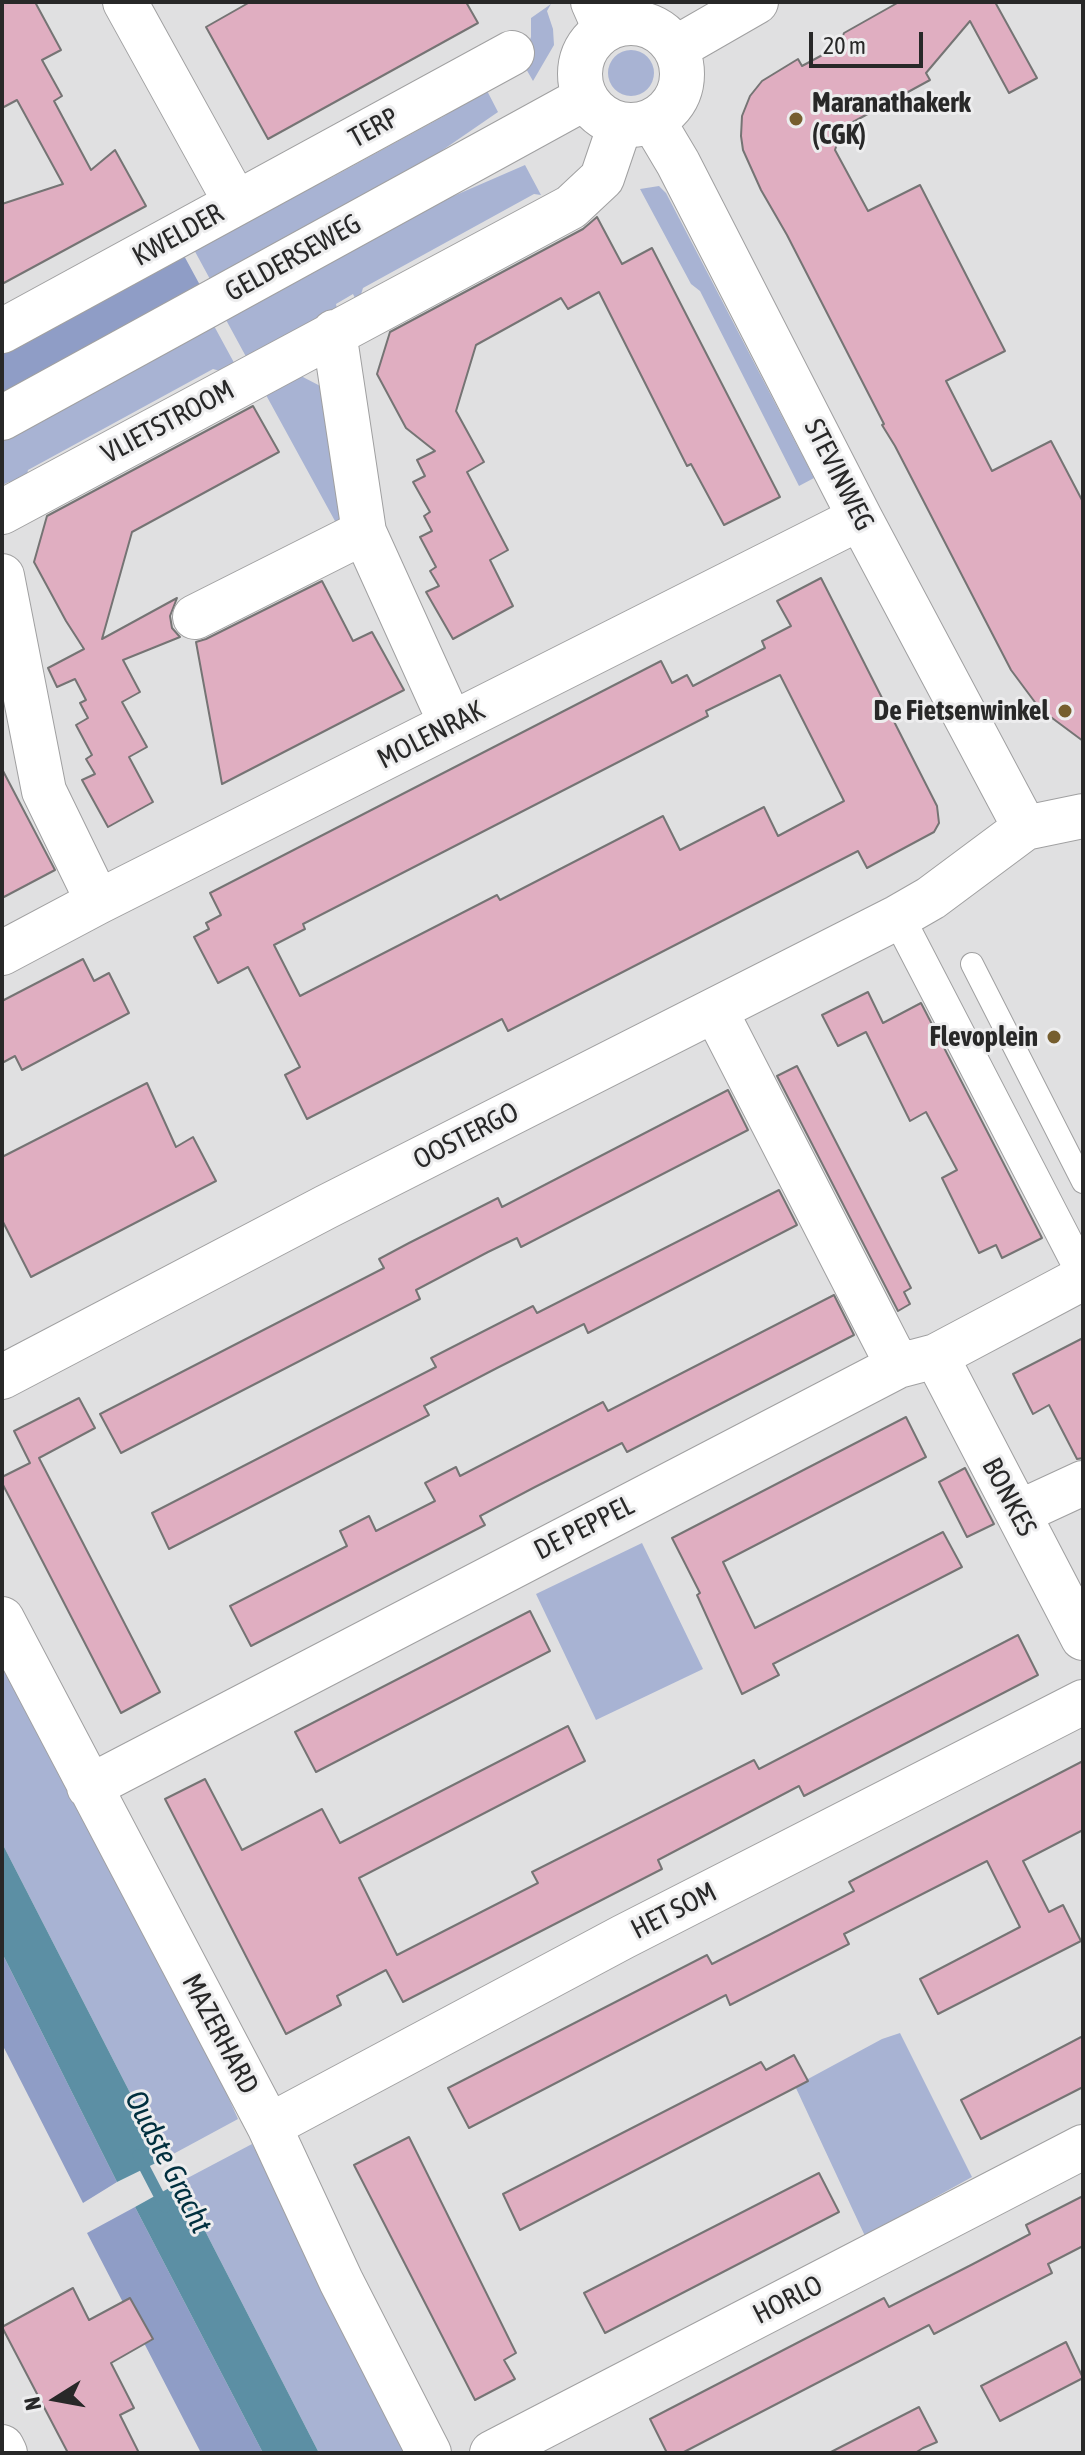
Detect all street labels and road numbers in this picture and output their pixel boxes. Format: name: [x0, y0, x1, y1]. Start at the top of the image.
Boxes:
street label: TERP: [343, 101, 405, 155]
street label: KWELDER: [127, 196, 229, 274]
street label: GELDERSEWEG: [219, 207, 367, 309]
street label: VLIETSTROOM: [96, 373, 240, 471]
street label: STEVINWEG: [797, 414, 881, 536]
street label: MOLENRAK: [372, 694, 490, 776]
street label: OOSTERGO: [408, 1095, 524, 1177]
street label: BONKES: [975, 1452, 1043, 1542]
street label: DE PEPPEL: [529, 1489, 639, 1567]
street label: HET SOM: [626, 1875, 722, 1947]
street label: MAZERHARD: [174, 1968, 266, 2100]
street label: HORLO: [748, 2268, 828, 2332]

